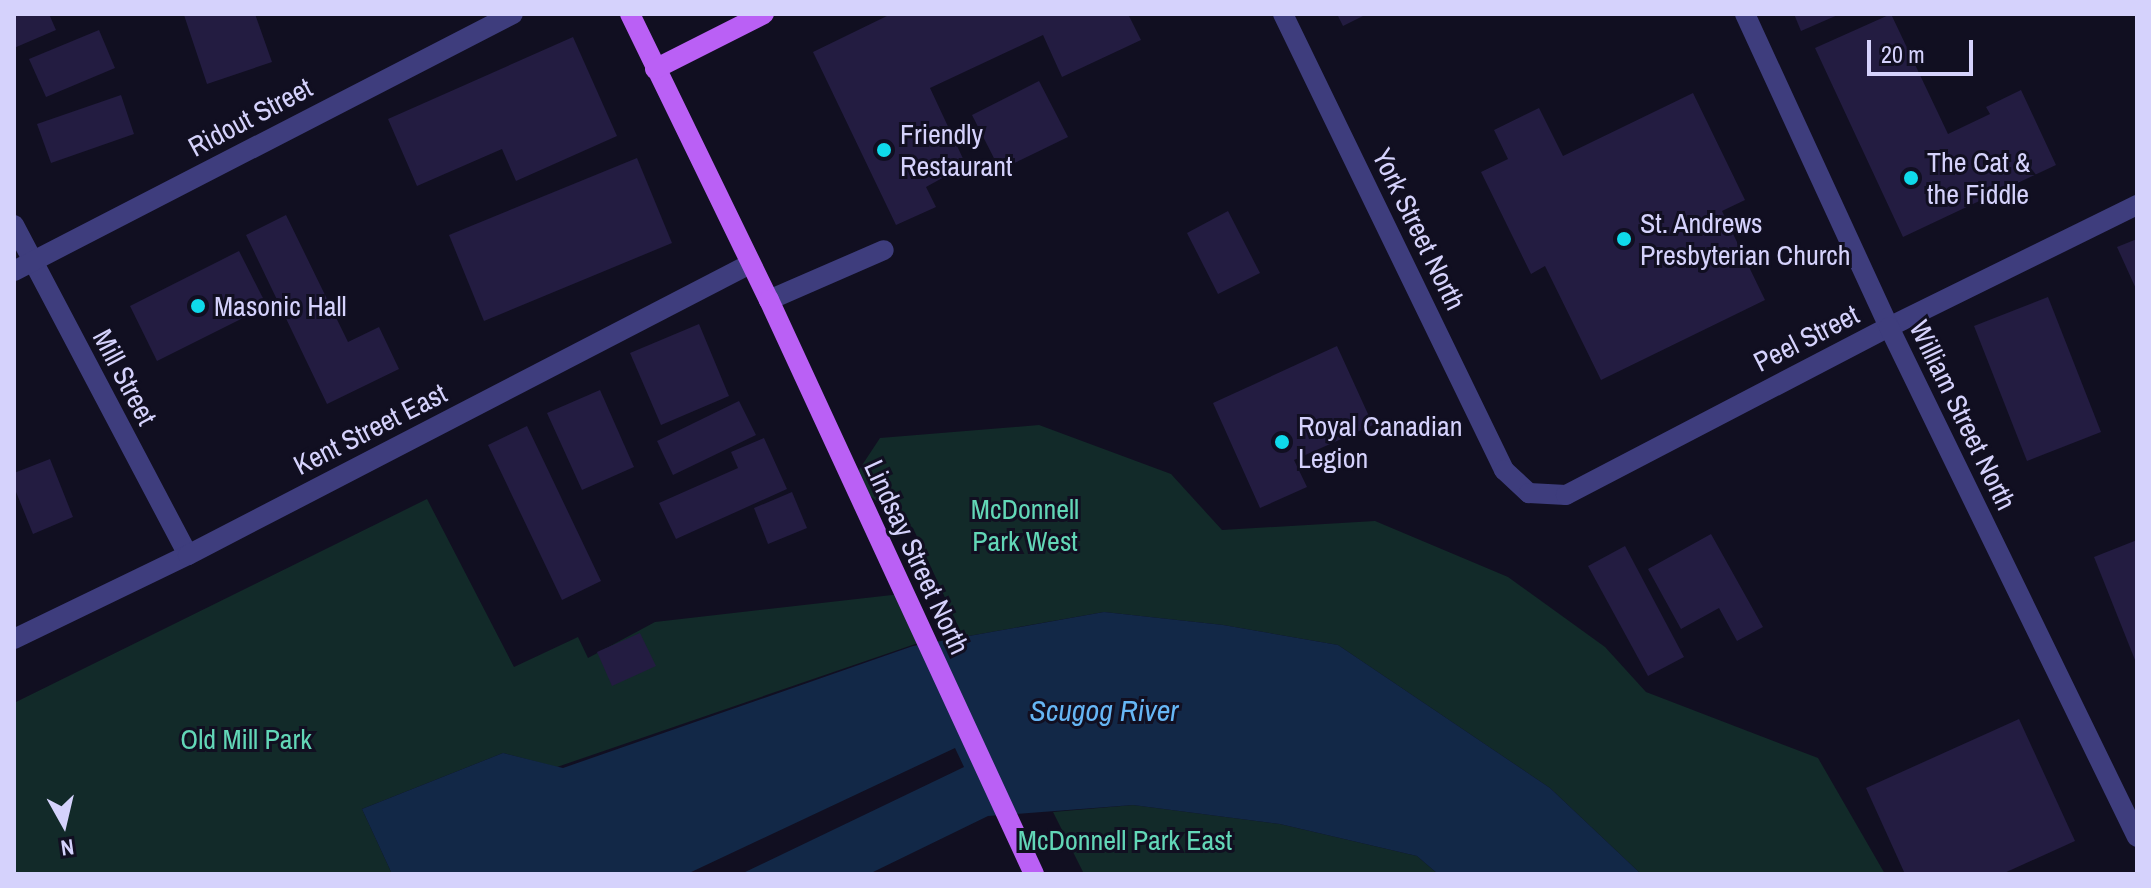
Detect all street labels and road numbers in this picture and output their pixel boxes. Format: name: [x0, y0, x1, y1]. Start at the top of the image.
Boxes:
street label: Ridout Street: [182, 70, 318, 164]
street label: York Street North: [1365, 143, 1473, 315]
street label: Peel Street: [1748, 297, 1864, 379]
street label: William Street North: [1903, 315, 2023, 515]
street label: Mill Street: [86, 323, 164, 431]
street label: Kent Street East: [288, 376, 452, 482]
street label: Lindsay Street North: [857, 454, 977, 660]

